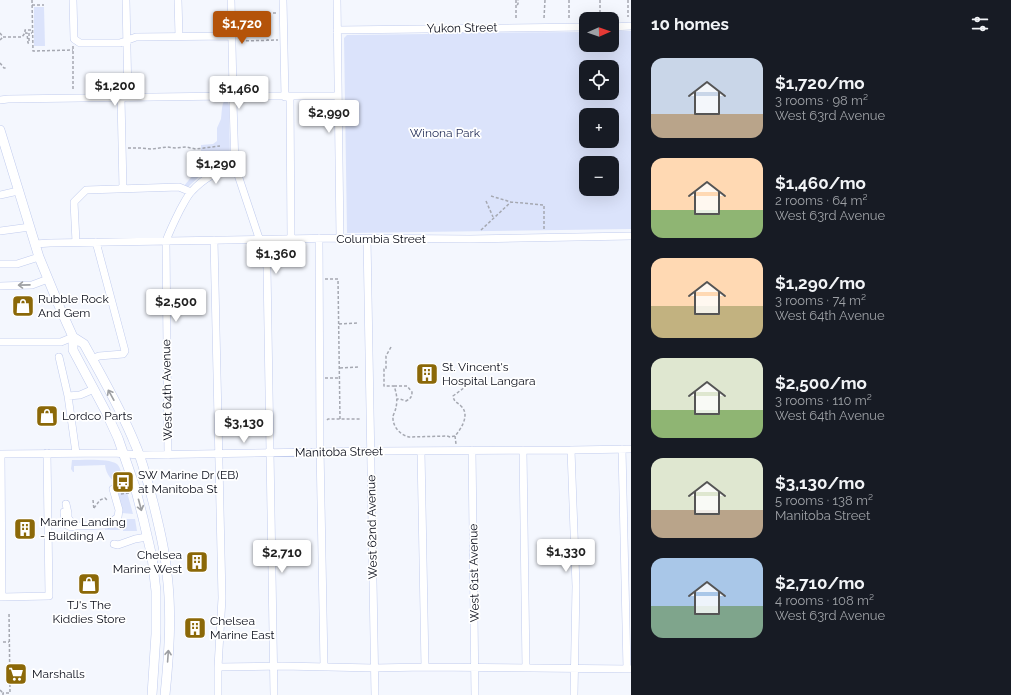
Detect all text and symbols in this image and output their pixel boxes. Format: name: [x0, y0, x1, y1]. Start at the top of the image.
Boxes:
pin: $1,720: [209, 11, 275, 45]
north arrow: [579, 12, 619, 52]
map controls: [579, 12, 619, 196]
icon: filters: [969, 13, 991, 35]
text: 10 homes: [651, 14, 729, 34]
text: $1,720: [222, 16, 262, 31]
street label: Yukon Street: [427, 20, 497, 36]
button: locate: [579, 60, 619, 100]
pin: $1,200: [82, 73, 148, 107]
text: $1,720/mo: [775, 73, 865, 93]
icon: home: [683, 74, 731, 122]
pin: $1,460: [206, 76, 272, 110]
text: $1,200: [95, 78, 135, 93]
text: $1,460: [219, 81, 259, 96]
text: 3 rooms · 98 m²: [775, 93, 868, 108]
pin: $2,990: [296, 100, 362, 134]
text: $2,990: [308, 105, 350, 120]
button: +: [579, 108, 619, 148]
text: West 63rd Avenue: [775, 108, 885, 123]
park label: Winona Park: [410, 126, 481, 140]
pin: $1,290: [183, 151, 249, 185]
text: $1,290: [196, 156, 236, 171]
button: −: [579, 156, 619, 196]
text: $1,460/mo: [775, 173, 866, 193]
icon: home: [683, 174, 731, 222]
text: 2 rooms · 64 m²: [775, 193, 867, 208]
text: West 63rd Avenue: [775, 208, 885, 223]
street label: Columbia Street: [336, 232, 426, 246]
pin: $1,360: [243, 241, 309, 275]
text: $1,360: [256, 246, 296, 261]
text: $1,290/mo: [775, 273, 865, 293]
icon: home: [683, 274, 731, 322]
one-way arrow: [18, 281, 31, 289]
pin: $2,500: [143, 289, 209, 323]
place label: Rubble Rock And Gem: [38, 292, 109, 320]
shop icon: Rubble Rock And Gem: [10, 293, 36, 319]
text: 3 rooms · 74 m²: [775, 293, 866, 308]
text: $2,500: [155, 294, 197, 309]
text: West 64th Avenue: [775, 308, 885, 323]
street label: West 64th Avenue: [159, 339, 175, 441]
place label: St. Vincent's Hospital Langara: [442, 360, 535, 388]
building icon: St. Vincent's Hospital Langara: [414, 361, 440, 387]
text: $2,500/mo: [775, 373, 867, 393]
icon: home: [683, 374, 731, 422]
one-way arrow: [107, 389, 115, 401]
text: 3 rooms · 110 m²: [775, 393, 872, 408]
shop icon: Lordco Parts: [34, 403, 60, 429]
text: West 64th Avenue: [775, 408, 885, 423]
place label: Lordco Parts: [62, 409, 132, 423]
pin: $3,130: [211, 410, 277, 444]
text: $3,130: [224, 415, 264, 430]
street label: Manitoba Street: [295, 444, 383, 460]
place label: SW Marine Dr (EB) at Manitoba St: [138, 468, 239, 496]
bus stop icon: SW Marine Dr (EB) at Manitoba St: [110, 469, 136, 495]
text: $3,130/mo: [775, 473, 865, 493]
icon: home: [683, 474, 731, 522]
street label: West 62nd Avenue: [364, 475, 380, 579]
text: 5 rooms · 138 m²: [775, 493, 873, 508]
one-way arrow: [136, 498, 144, 511]
text: Manitoba Street: [775, 508, 870, 523]
place label: Marine Landing - Building A: [40, 515, 126, 543]
building icon: Marine Landing - Building A: [12, 516, 38, 542]
street label: West 61st Avenue: [466, 524, 482, 622]
pin: $1,330: [533, 539, 599, 573]
pin: $2,710: [249, 540, 315, 574]
text: $1,330: [546, 544, 586, 559]
text: $2,710: [262, 545, 302, 560]
place label: Chelsea Marine West: [113, 548, 182, 576]
building icon: Chelsea Marine West: [184, 549, 210, 575]
shop icon: TJ's The Kiddies Store: [76, 571, 102, 597]
text: $2,710/mo: [775, 573, 865, 593]
icon: home: [683, 574, 731, 622]
text: 4 rooms · 108 m²: [775, 593, 874, 608]
place label: TJ's The Kiddies Store: [52, 598, 126, 626]
text: West 63rd Avenue: [775, 608, 885, 623]
place label: Chelsea Marine East: [210, 614, 275, 642]
building icon: Chelsea Marine East: [182, 615, 208, 641]
one-way arrow: [165, 650, 172, 663]
supermarket icon: Marshalls: [3, 661, 29, 687]
place label: Marshalls: [32, 667, 85, 681]

